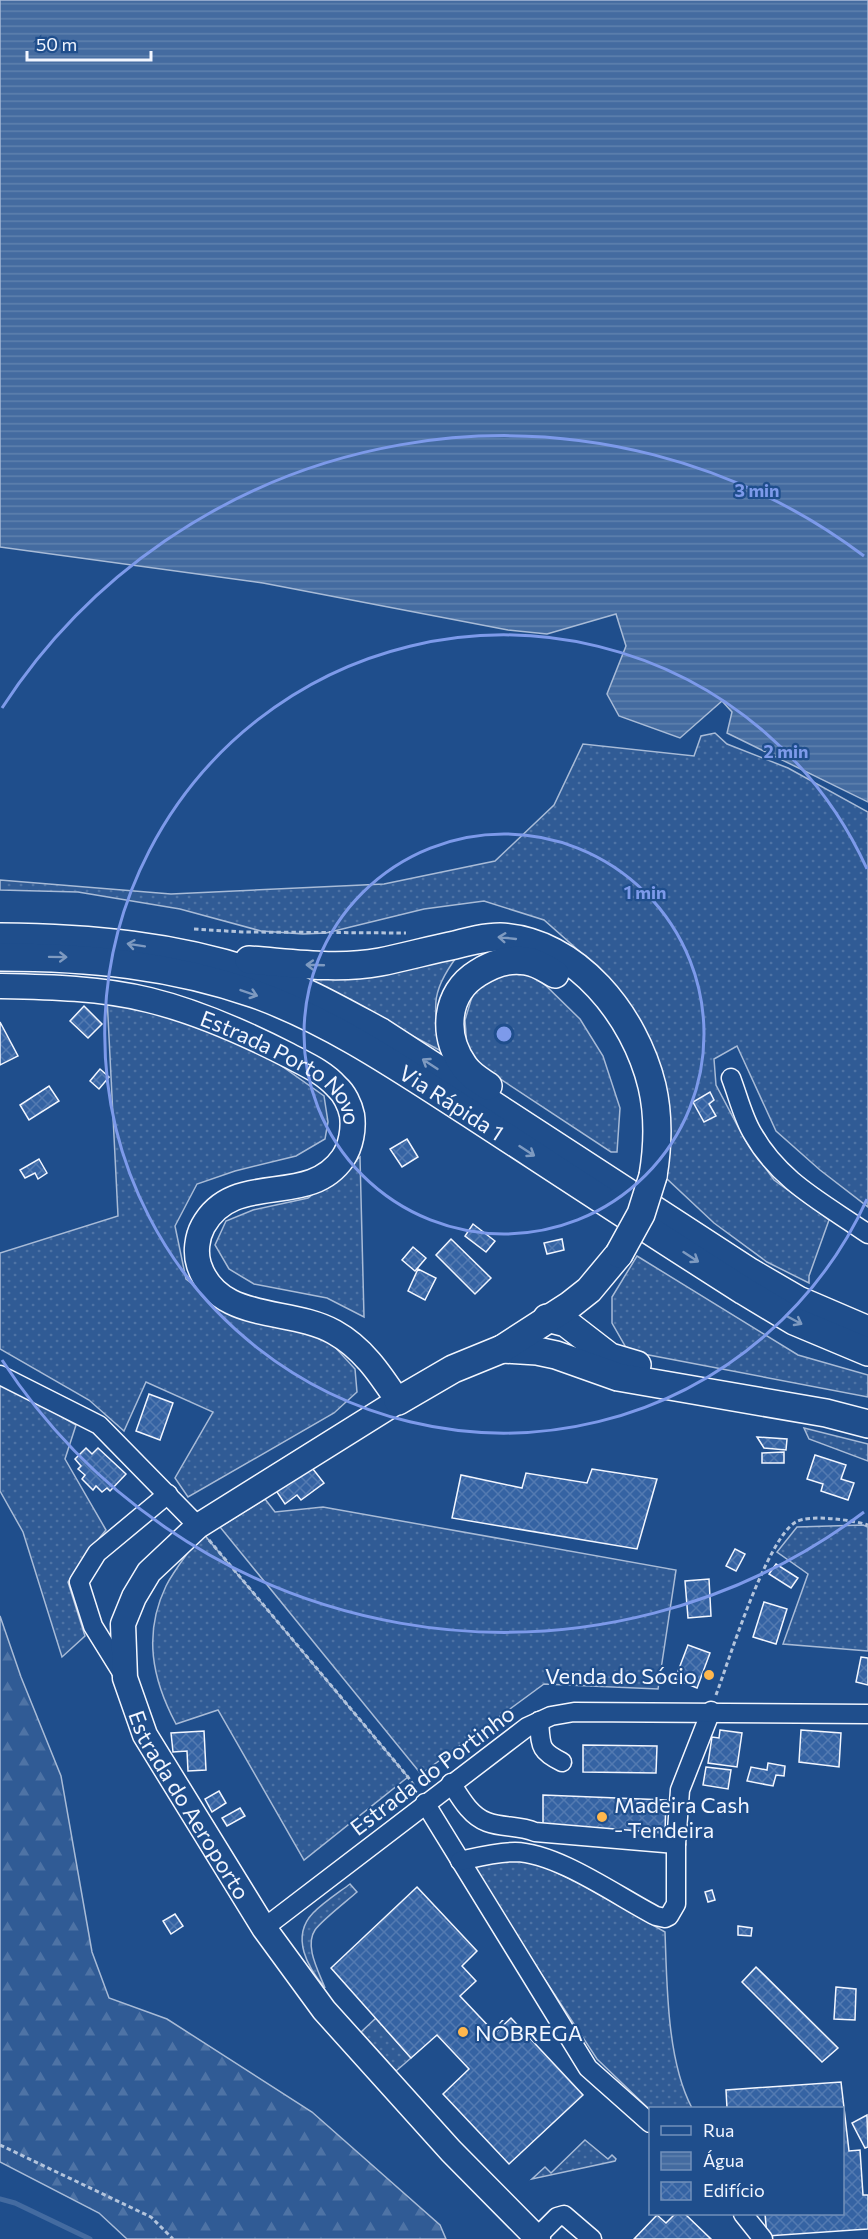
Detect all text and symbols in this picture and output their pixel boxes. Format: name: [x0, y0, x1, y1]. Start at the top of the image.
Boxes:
scale bar: [27, 24, 152, 62]
text: 50 m: [36, 33, 77, 55]
text: 3 min: [734, 479, 780, 501]
text: 2 min: [764, 740, 808, 762]
text: 1 min: [624, 881, 666, 903]
one-way arrow: [498, 932, 518, 943]
one-way arrow: [127, 939, 146, 950]
one-way arrow: [48, 951, 68, 963]
one-way arrow: [305, 959, 325, 971]
one-way arrow: [240, 988, 258, 999]
street label: Estrada Porto Novo: [197, 1004, 366, 1126]
centre of rings: [494, 1024, 514, 1044]
street label: Via Rápida 1: [395, 1058, 509, 1146]
one-way arrow: [422, 1058, 439, 1070]
one-way arrow: [519, 1145, 536, 1158]
one-way arrow: [682, 1252, 699, 1264]
one-way arrow: [785, 1315, 803, 1326]
place label: Venda do Sócio: [545, 1662, 697, 1689]
marker: Venda do Sócio: [702, 1668, 716, 1682]
street label: Estrada do Portinho: [344, 1699, 520, 1841]
street label: Estrada do Aeroporto: [124, 1707, 256, 1904]
place label: Madeira Cash - Tendeira: [614, 1791, 750, 1843]
marker: Madeira Cash - Tendeira: [595, 1810, 609, 1824]
place label: NÓBREGA: [475, 2019, 583, 2046]
marker: NÓBREGA: [456, 2025, 470, 2039]
legend: [649, 2107, 844, 2215]
text: Rua: [703, 2119, 734, 2141]
text: Água: [703, 2149, 744, 2171]
text: Edifício: [703, 2179, 765, 2201]

